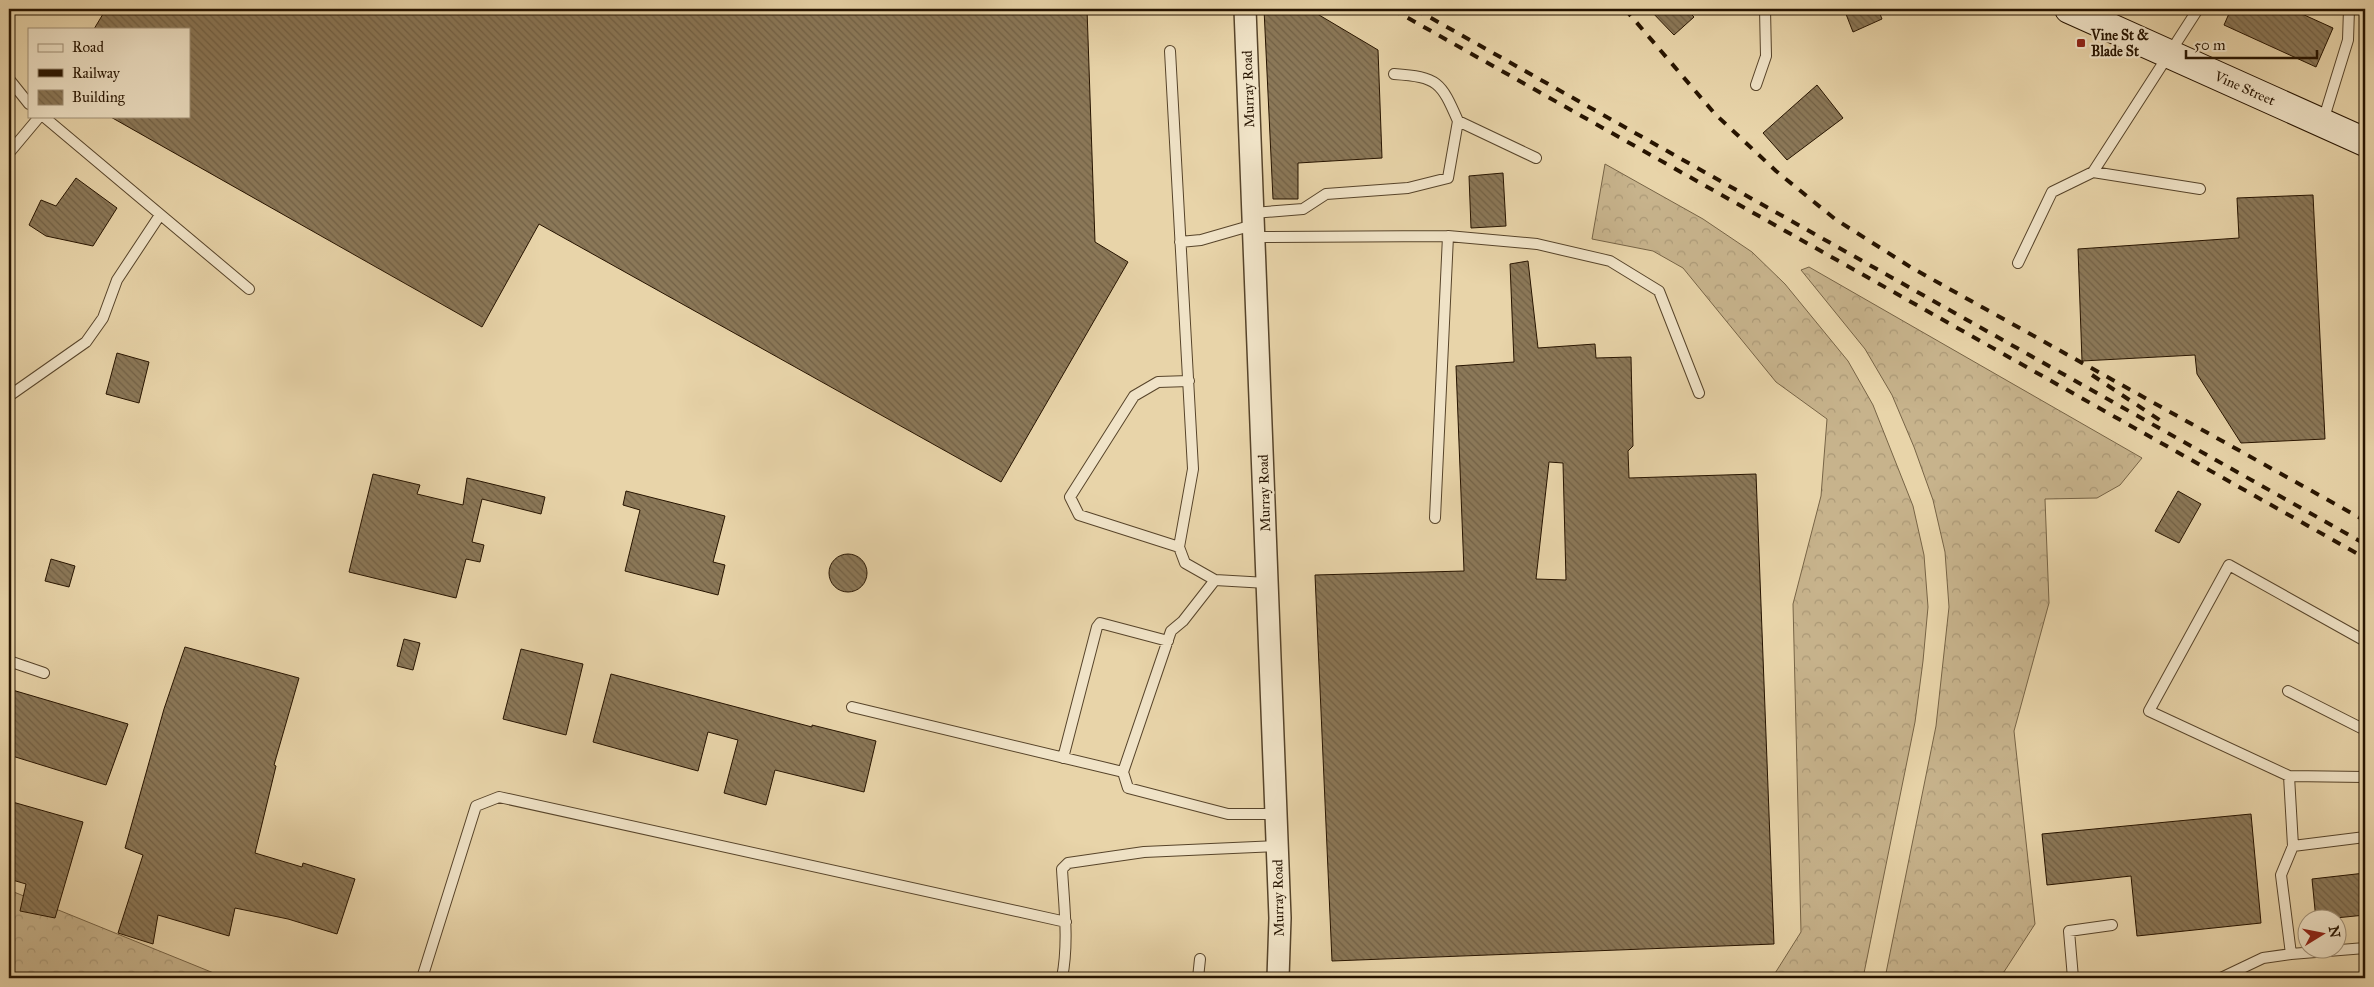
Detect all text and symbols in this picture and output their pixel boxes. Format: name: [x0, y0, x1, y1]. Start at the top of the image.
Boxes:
place label: Vine St & Blade St: [2090, 27, 2149, 60]
legend: [28, 28, 190, 118]
scale bar: [2186, 28, 2318, 60]
text: 50 m: [2194, 36, 2226, 54]
marker: Vine St & Blade St: [2075, 37, 2087, 49]
text: Road: [72, 38, 104, 56]
street label: Murray Road: [1239, 50, 1258, 128]
text: Railway: [72, 64, 121, 82]
street label: Vine Street: [2211, 67, 2278, 109]
text: Building: [72, 88, 126, 106]
street label: Murray Road: [1255, 454, 1274, 532]
street label: Murray Road: [1269, 859, 1288, 937]
north arrow: [2296, 910, 2346, 960]
text: N: [2325, 925, 2344, 939]

